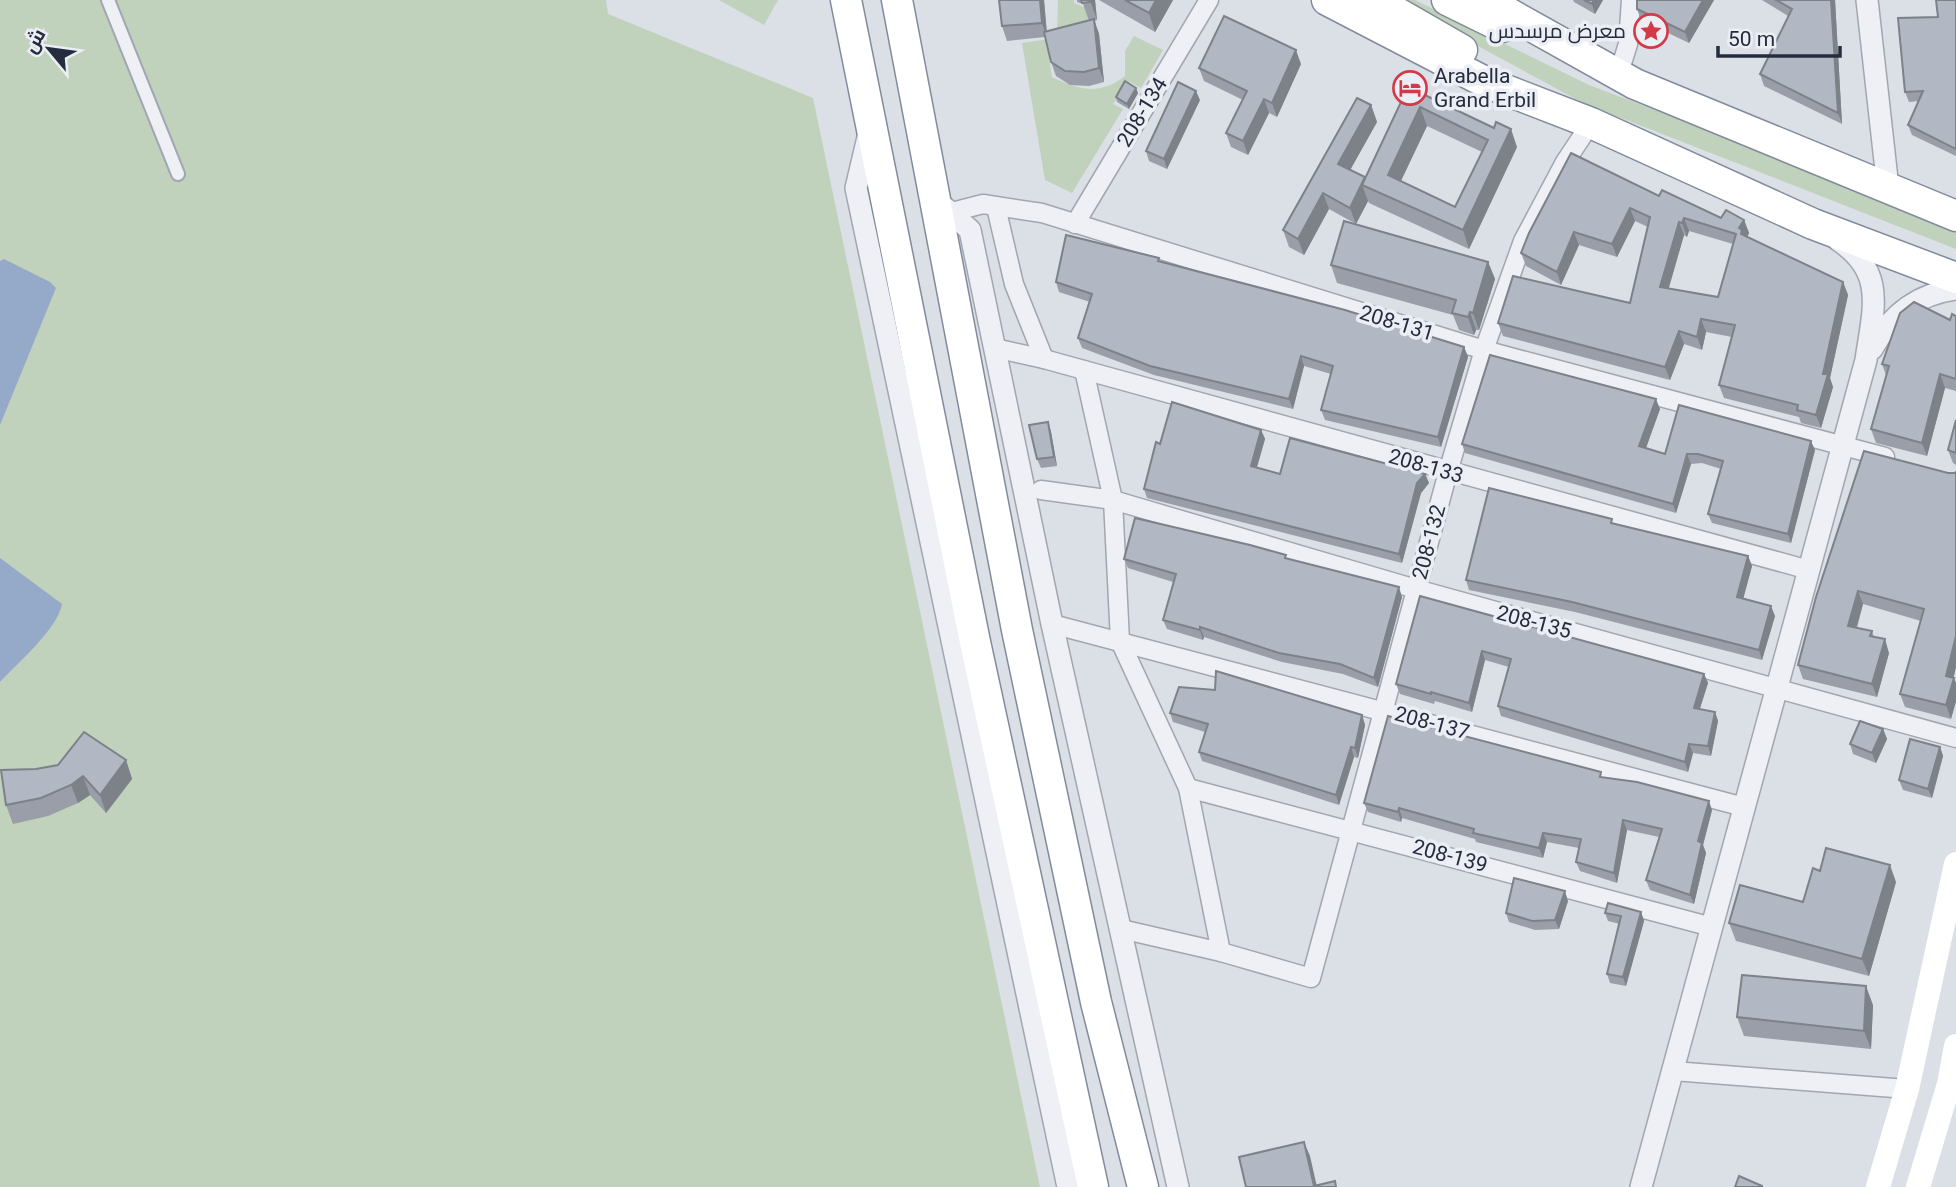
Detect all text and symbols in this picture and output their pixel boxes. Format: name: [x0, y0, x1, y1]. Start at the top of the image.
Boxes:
place icon: معرض مرسدس: [1632, 12, 1670, 50]
north arrow: [14, 14, 84, 84]
scale bar: [1718, 14, 1840, 58]
place label: معرض مرسدس: [1489, 19, 1626, 44]
text: ش: [19, 25, 51, 57]
text: 50 m: [1728, 27, 1775, 51]
place label: Arabella Grand Erbil: [1434, 64, 1536, 112]
hotel icon: Arabella Grand Erbil: [1391, 69, 1429, 107]
street label: 208-134: [1112, 73, 1172, 151]
street label: 208-131: [1357, 300, 1437, 346]
street label: 208-133: [1386, 444, 1466, 488]
street label: 208-132: [1407, 502, 1451, 582]
street label: 208-135: [1494, 600, 1574, 644]
street label: 208-137: [1392, 701, 1472, 745]
street label: 208-139: [1410, 834, 1490, 878]

